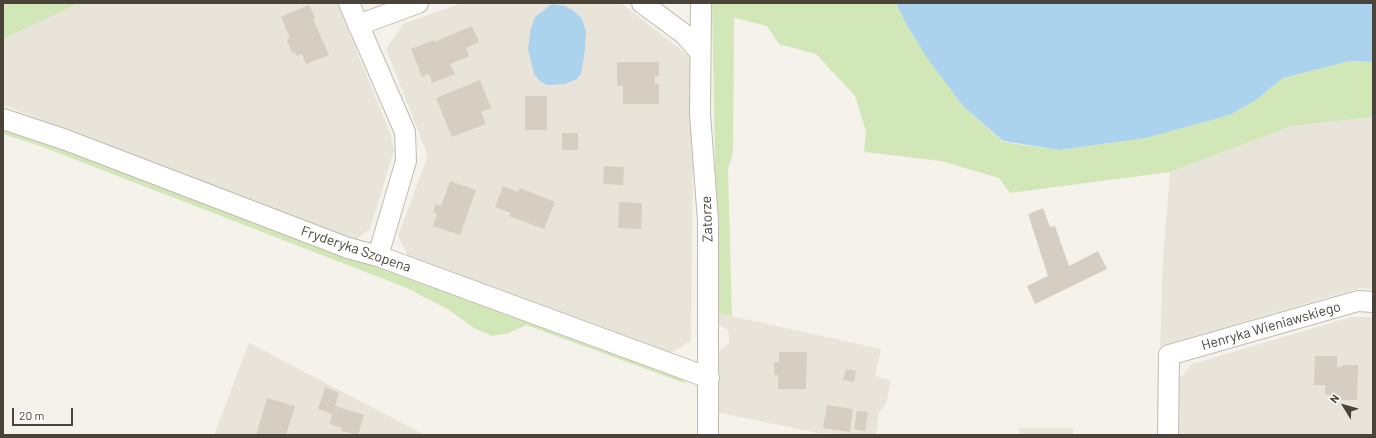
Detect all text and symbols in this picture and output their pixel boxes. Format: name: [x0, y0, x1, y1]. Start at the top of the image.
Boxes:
street label: Zatorze: [698, 196, 716, 242]
street label: Fryderyka Szopena: [299, 222, 413, 276]
street label: Henryka Wieniawskiego: [1199, 298, 1343, 354]
north arrow: [1324, 386, 1364, 426]
text: N: [1327, 392, 1341, 405]
scale bar: [14, 400, 75, 426]
text: 20 m: [19, 408, 45, 422]

